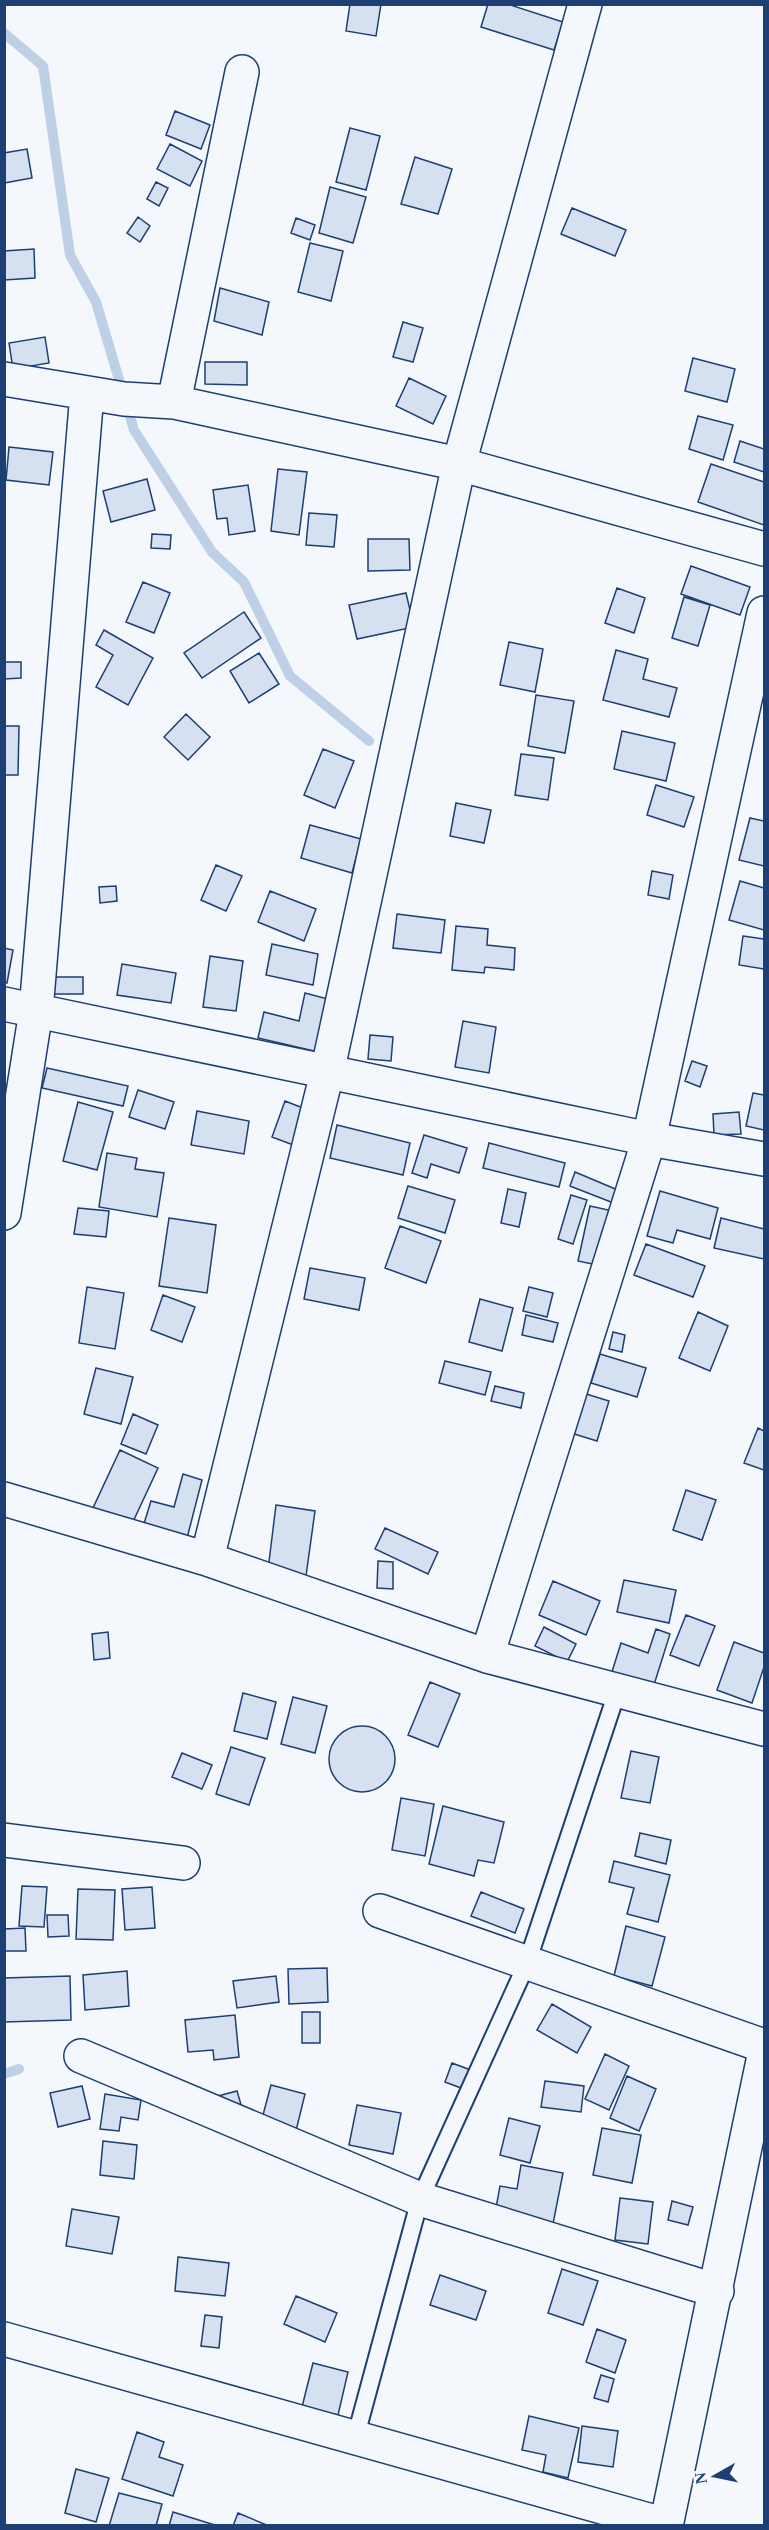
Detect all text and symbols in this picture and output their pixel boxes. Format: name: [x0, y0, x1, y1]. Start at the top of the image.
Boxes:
north arrow: [685, 2446, 745, 2506]
text: N: [691, 2471, 710, 2485]

